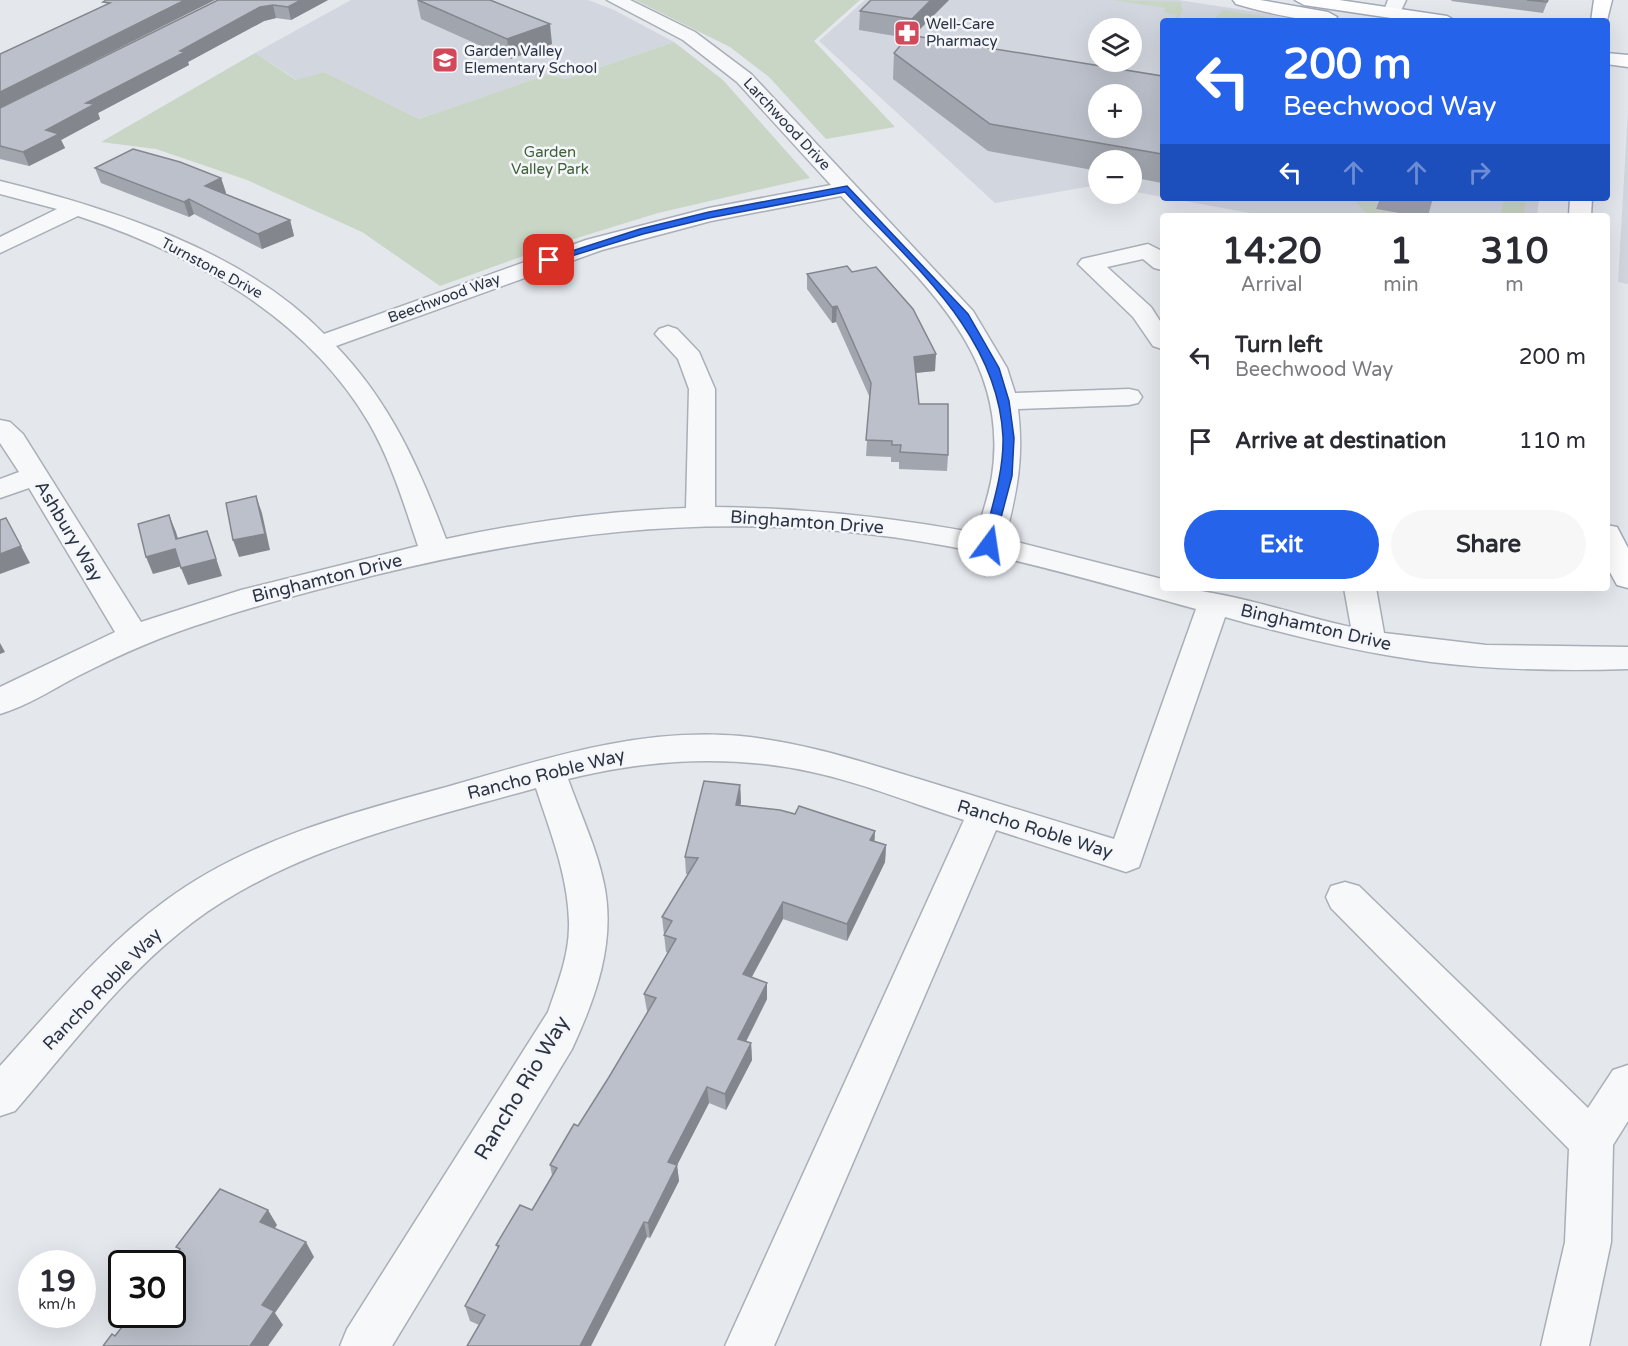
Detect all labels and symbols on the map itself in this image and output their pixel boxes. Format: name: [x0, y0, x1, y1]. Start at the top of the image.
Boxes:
place label: Well-Care Pharmacy: [926, 15, 998, 50]
pharmacy icon: Well-Care Pharmacy: [892, 18, 922, 48]
place label: Garden Valley Elementary School: [464, 42, 597, 77]
school or university icon: Garden Valley Elementary School: [430, 45, 460, 75]
street label: Larchwood Drive: [740, 74, 834, 174]
park label: Garden Valley Park: [511, 143, 589, 178]
street label: Turnstone Drive: [158, 234, 266, 302]
pin: [523, 234, 574, 285]
street label: Beechwood Way: [385, 269, 503, 327]
street label: Ashbury Way: [30, 477, 108, 586]
street label: Binghamton Drive: [729, 506, 885, 538]
position arrow: [957, 513, 1021, 577]
street label: Binghamton Drive: [250, 549, 404, 607]
street label: Binghamton Drive: [1238, 599, 1394, 655]
street label: Rancho Roble Way: [465, 744, 627, 804]
street label: Rancho Roble Way: [954, 795, 1116, 863]
street label: Rancho Roble Way: [38, 923, 166, 1055]
street label: Rancho Rio Way: [469, 1012, 575, 1164]
speed limit sign: 30: [108, 1250, 186, 1328]

